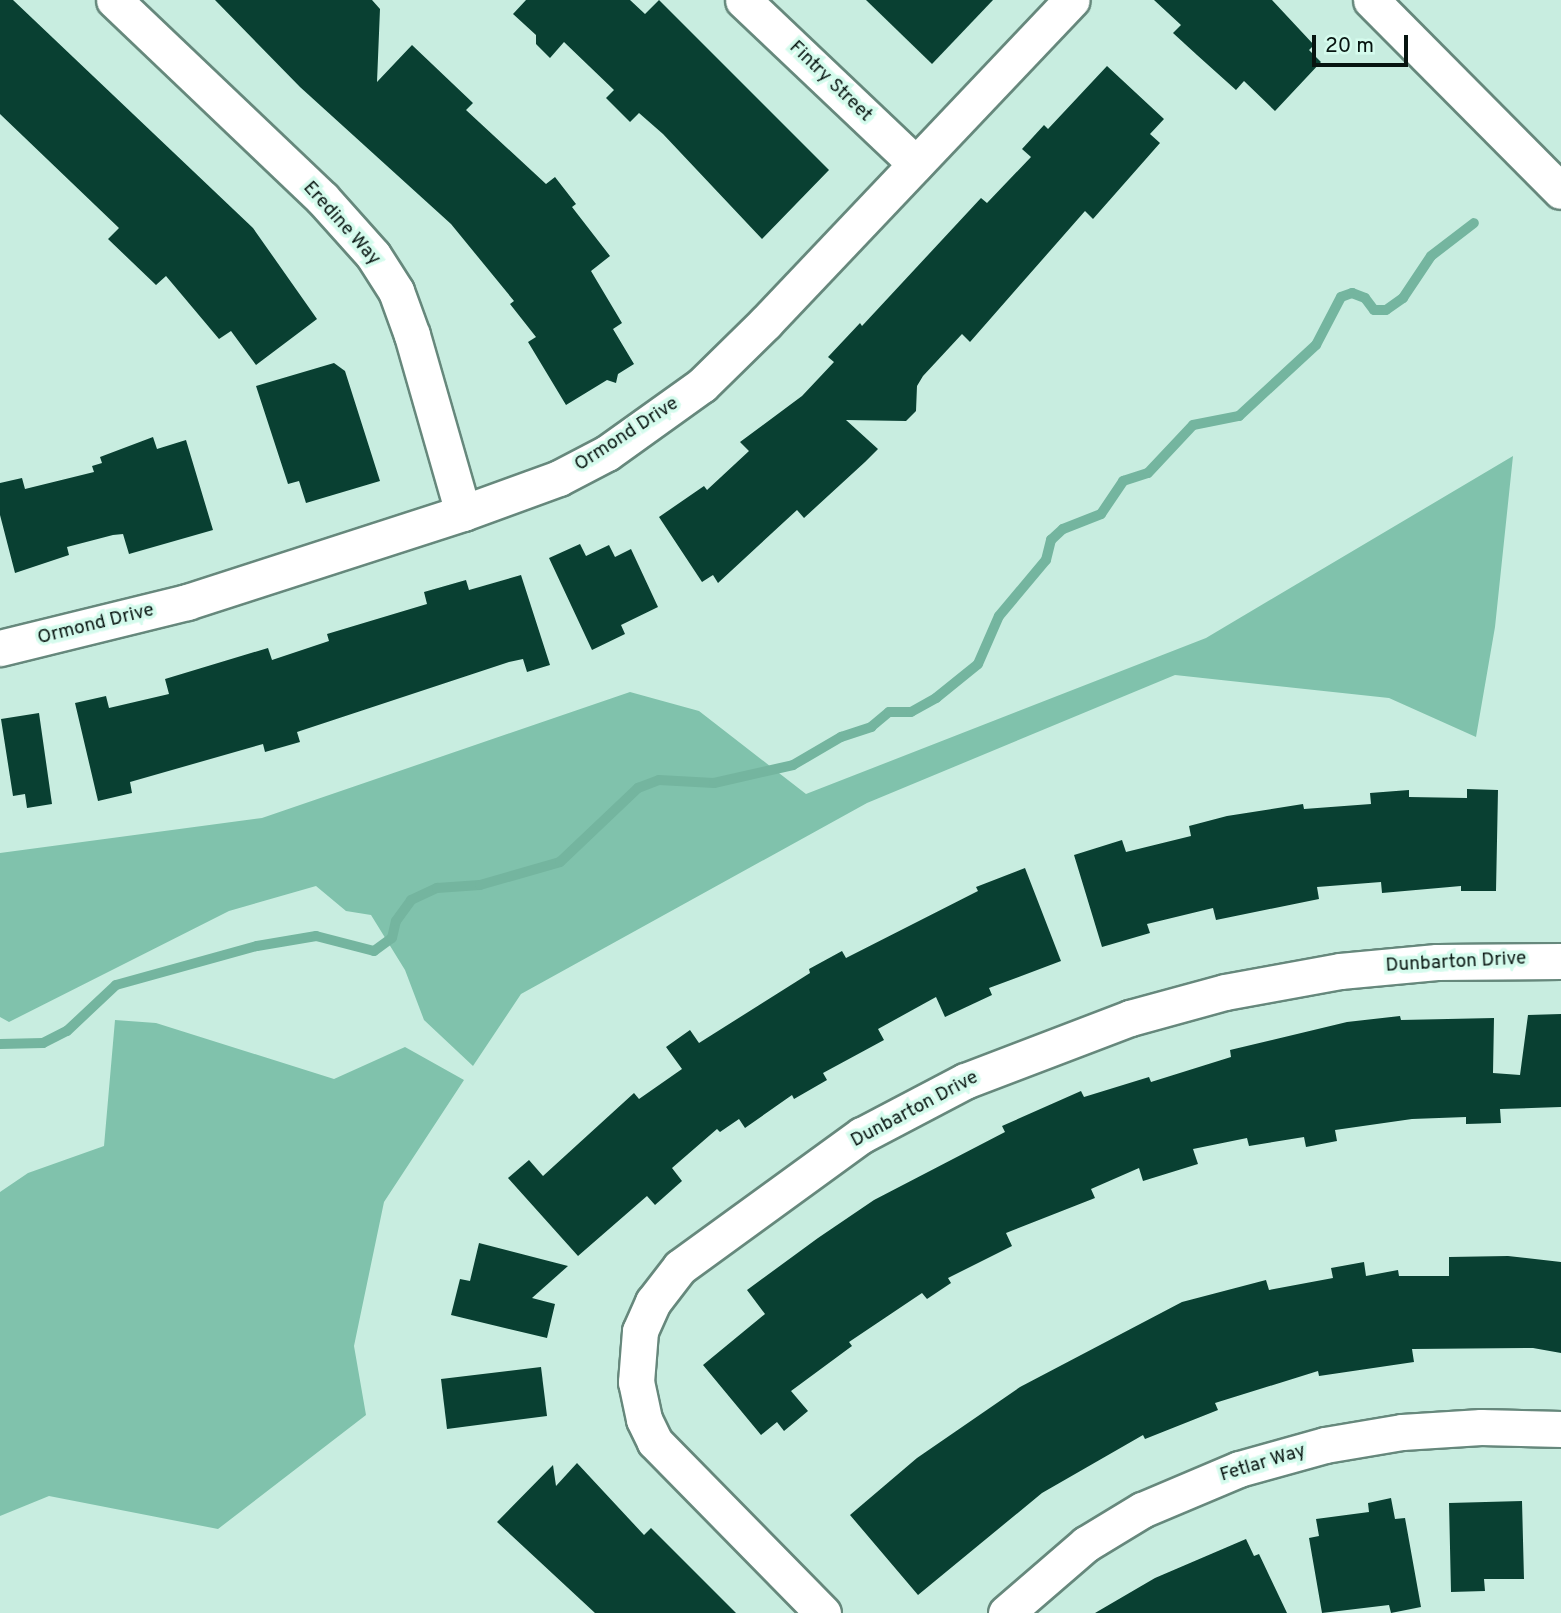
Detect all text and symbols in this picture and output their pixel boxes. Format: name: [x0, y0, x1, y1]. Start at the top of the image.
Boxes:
scale bar: [1316, 21, 1412, 65]
text: 20 m: [1325, 33, 1374, 60]
street label: Fintry Street: [784, 37, 876, 127]
street label: Eredine Way: [297, 177, 385, 271]
street label: Ormond Drive: [571, 393, 683, 477]
street label: Ormond Drive: [35, 600, 157, 650]
street label: Dunbarton Drive: [1385, 948, 1527, 978]
street label: Dunbarton Drive: [847, 1067, 983, 1153]
street label: Fetlar Way: [1217, 1440, 1309, 1488]

